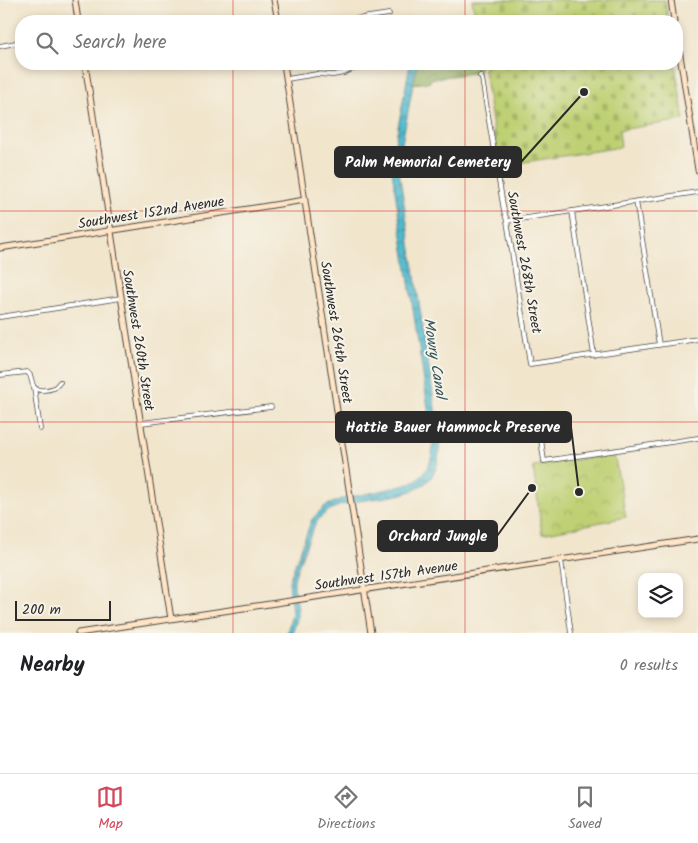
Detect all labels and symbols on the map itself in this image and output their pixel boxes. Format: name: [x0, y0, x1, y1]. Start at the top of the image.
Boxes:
callout: Palm Memorial Cemetery: [335, 147, 521, 177]
text: Palm Memorial Cemetery: [345, 151, 511, 175]
street label: Southwest 268th Street: [501, 189, 547, 336]
street label: Southwest 152nd Avenue: [77, 190, 226, 235]
street label: Southwest 264th Street: [314, 259, 358, 405]
street label: Southwest 260th Street: [116, 268, 160, 413]
water label: Mowry Canal: [416, 316, 453, 404]
callout: Hattie Bauer Hammock Preserve: [336, 412, 571, 442]
text: Hattie Bauer Hammock Preserve: [346, 416, 561, 440]
callout: Orchard Jungle: [378, 521, 497, 551]
text: Orchard Jungle: [389, 525, 488, 549]
street label: Southwest 157th Avenue: [313, 555, 460, 597]
scale bar: [15, 598, 111, 621]

